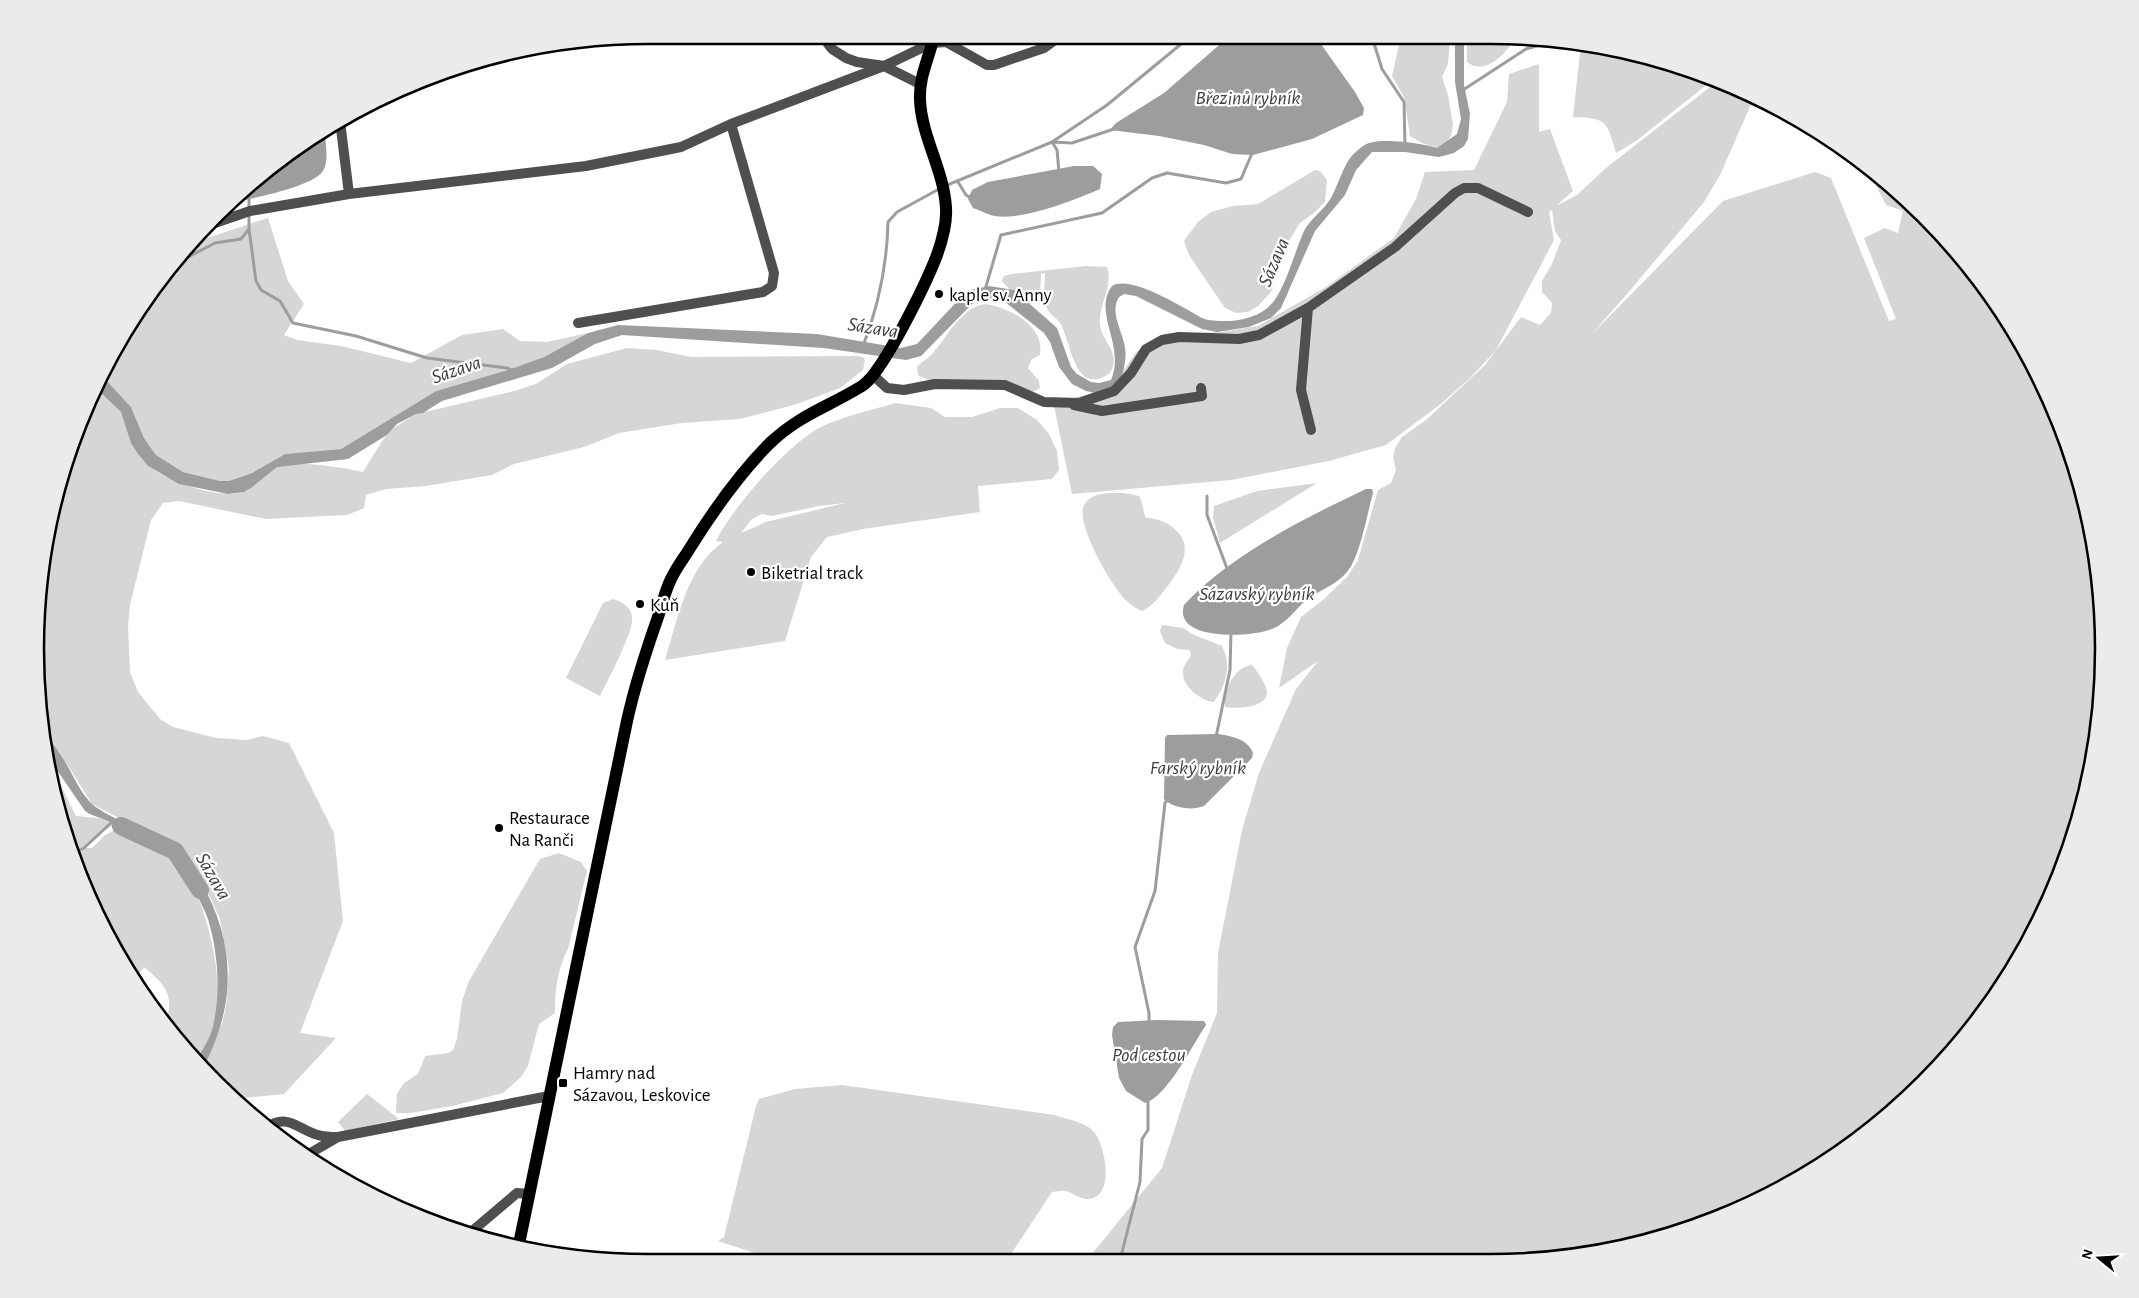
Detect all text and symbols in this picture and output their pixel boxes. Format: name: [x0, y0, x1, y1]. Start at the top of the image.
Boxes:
water label: Březinů rybník: [1196, 88, 1301, 108]
water label: Sázava: [1255, 235, 1293, 290]
place label: kaple sv. Anny: [949, 286, 1052, 305]
marker: kaple sv. Anny: [933, 288, 945, 300]
water label: Sázava: [846, 314, 899, 342]
water label: Sázava: [429, 352, 483, 388]
place label: Biketrial track: [761, 564, 863, 583]
marker: Biketrial track: [745, 566, 757, 578]
water label: Sázavský rybník: [1199, 584, 1315, 604]
place label: Kůň: [650, 596, 679, 615]
marker: Kůň: [634, 598, 646, 610]
water label: Farský rybník: [1150, 758, 1246, 778]
place label: Restaurace Na Ranči: [509, 809, 590, 850]
marker: Restaurace Na Ranči: [493, 822, 505, 834]
water label: Sázava: [192, 850, 234, 903]
water label: Pod cestou: [1112, 1045, 1186, 1065]
place label: Hamry nad Sázavou, Leskovice: [573, 1064, 711, 1105]
marker: Hamry nad Sázavou, Leskovice: [557, 1077, 569, 1089]
north arrow: [2074, 1233, 2124, 1283]
text: N: [2079, 1247, 2096, 1261]

